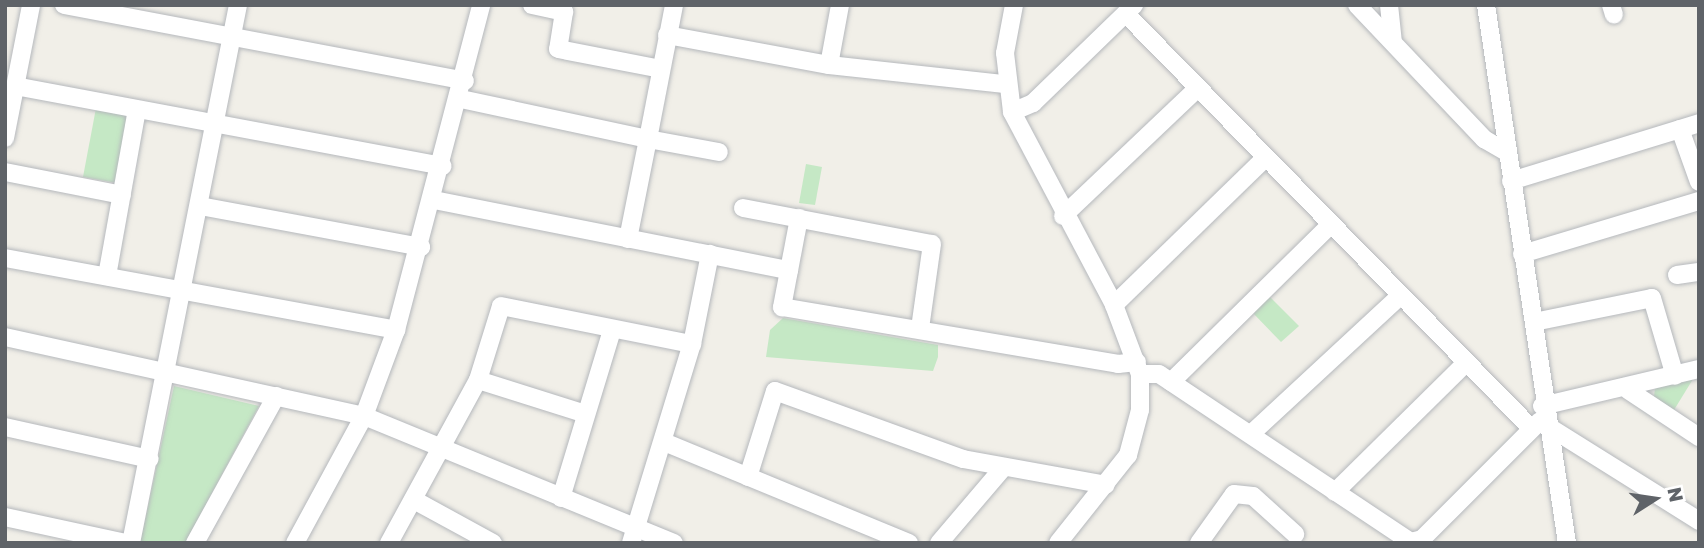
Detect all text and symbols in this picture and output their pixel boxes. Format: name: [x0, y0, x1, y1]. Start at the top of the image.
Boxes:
north arrow: [1620, 464, 1690, 534]
text: N: [1663, 485, 1689, 504]

